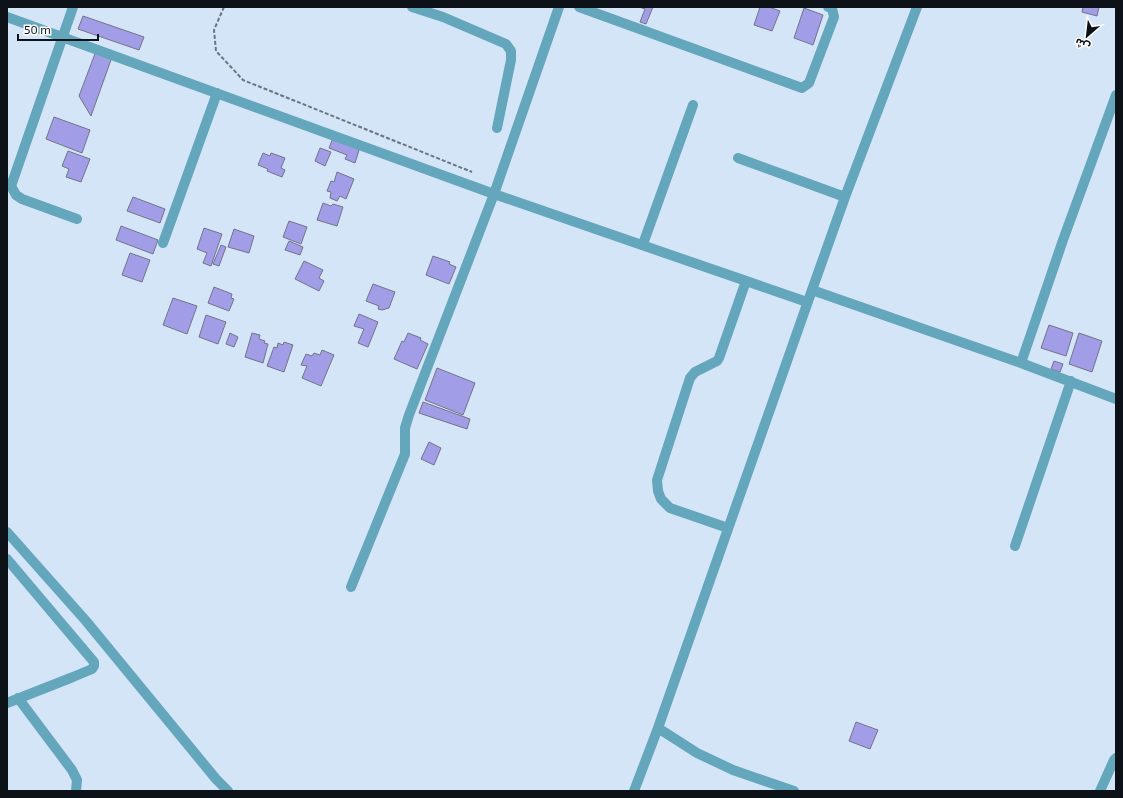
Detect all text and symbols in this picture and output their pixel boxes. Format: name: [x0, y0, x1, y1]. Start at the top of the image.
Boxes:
scale bar: [18, 16, 98, 42]
north arrow: [1067, 16, 1107, 56]
text: 50 m: [24, 22, 51, 36]
text: ش: [1072, 35, 1092, 55]

